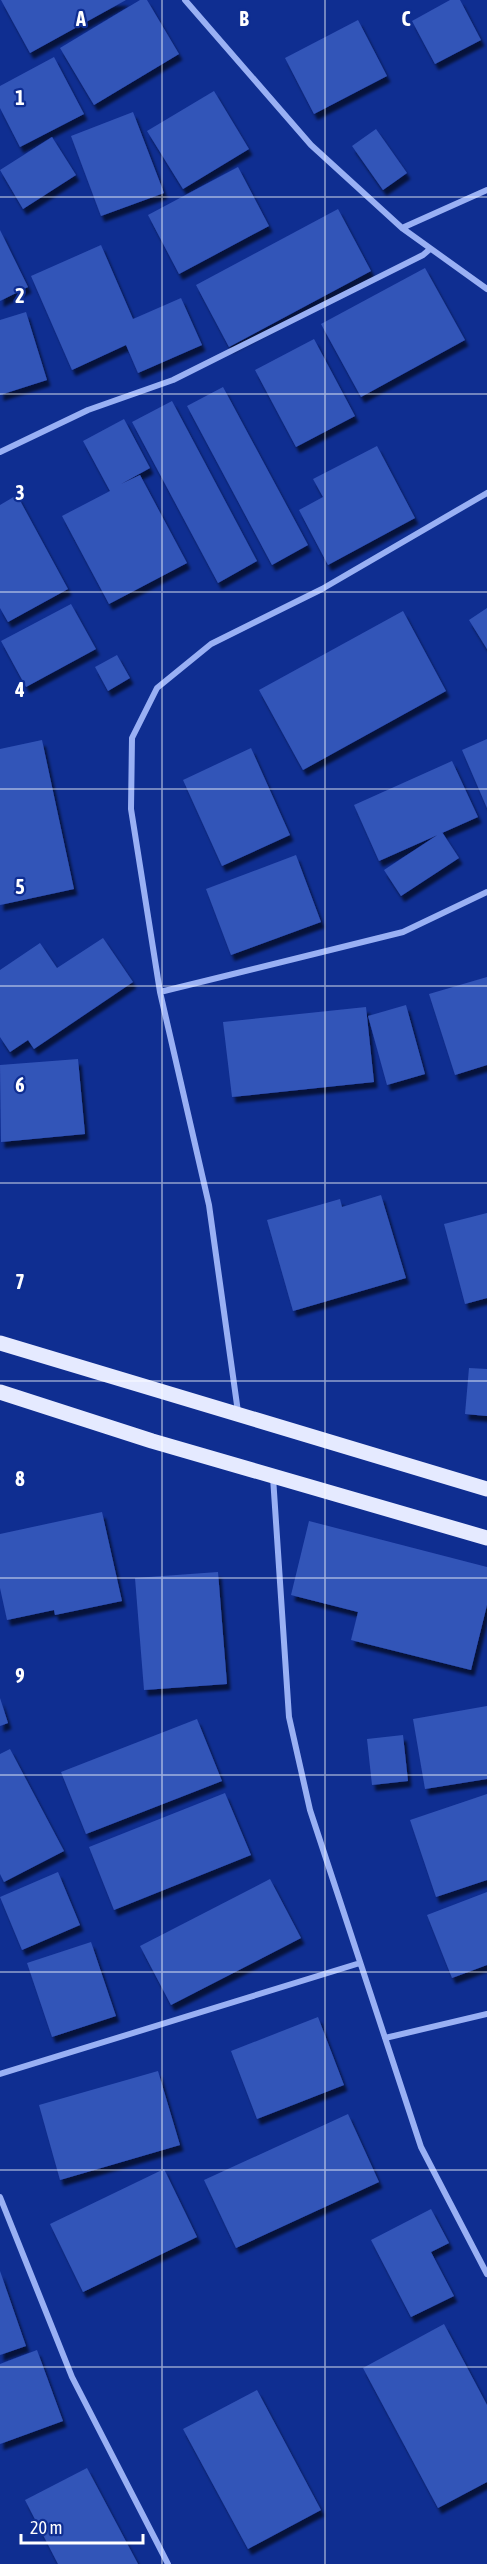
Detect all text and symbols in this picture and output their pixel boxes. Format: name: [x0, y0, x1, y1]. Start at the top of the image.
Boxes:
text: A: [75, 7, 86, 30]
text: B: [239, 7, 249, 30]
text: C: [402, 7, 411, 30]
text: 1: [15, 86, 25, 109]
text: 2: [15, 284, 25, 307]
text: 3: [15, 481, 25, 504]
text: 4: [14, 678, 25, 701]
text: 5: [15, 875, 25, 898]
text: 6: [15, 1073, 25, 1096]
text: 7: [15, 1270, 25, 1293]
text: 8: [15, 1467, 25, 1490]
text: 9: [15, 1664, 25, 1687]
scale bar: [21, 2507, 142, 2545]
text: 20 m: [30, 2517, 62, 2538]

